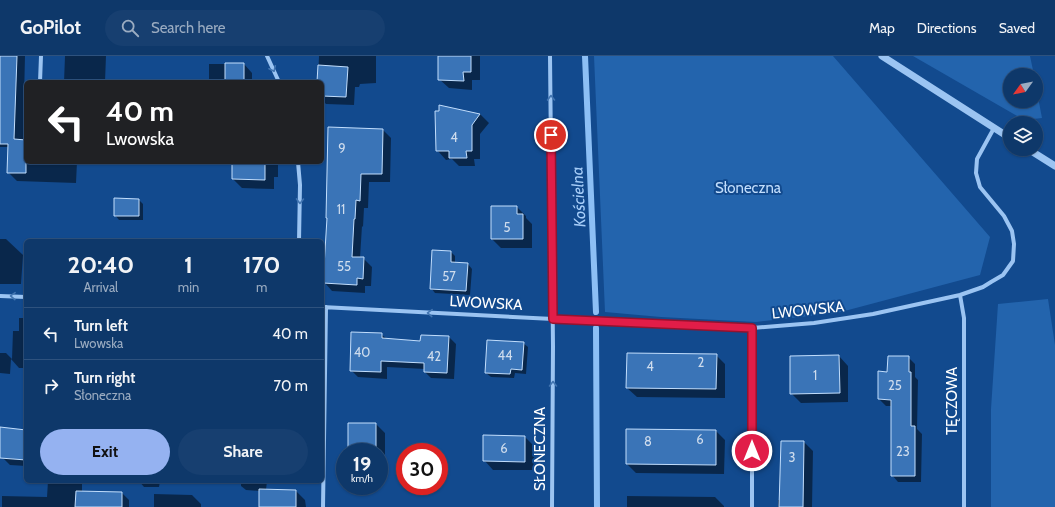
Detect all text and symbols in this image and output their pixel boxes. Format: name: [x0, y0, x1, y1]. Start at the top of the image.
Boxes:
search box: [105, 10, 385, 46]
text: GoPilot: [20, 16, 81, 39]
icon: search: [119, 17, 141, 39]
text: Search here: [151, 19, 225, 37]
text: Map: [869, 19, 895, 37]
text: Directions: [917, 19, 977, 37]
text: Saved: [999, 19, 1035, 37]
one-way arrow: [268, 65, 276, 72]
north arrow: [1003, 68, 1043, 108]
map controls: [1003, 68, 1043, 156]
text: 40 m: [106, 94, 174, 128]
one-way arrow: [547, 95, 555, 101]
icon: left: [40, 96, 92, 148]
button: layers: [1003, 116, 1043, 156]
pin: [534, 118, 568, 152]
icon: arrive: [540, 124, 562, 146]
text: Lwowska: [106, 128, 174, 150]
house number: 4: [450, 129, 458, 145]
house number: 9: [338, 140, 346, 156]
water label: Kościelna: [567, 166, 590, 228]
park label: Słoneczna: [715, 179, 782, 197]
one-way arrow: [296, 198, 304, 204]
house number: 11: [337, 201, 345, 217]
house number: 5: [503, 219, 511, 235]
text: 20:40: [67, 250, 134, 279]
text: 1: [184, 250, 193, 279]
text: 170: [243, 250, 281, 279]
house number: 55: [337, 258, 351, 274]
house number: 57: [442, 268, 456, 284]
text: Arrival: [84, 279, 118, 295]
text: min: [178, 279, 199, 295]
text: m: [256, 279, 267, 295]
one-way arrow: [10, 292, 16, 300]
street label: LWOWSKA: [449, 292, 524, 314]
street label: LWOWSKA: [771, 297, 846, 323]
one-way arrow: [427, 308, 433, 317]
text: Turn left: [74, 317, 128, 335]
icon: left: [40, 323, 62, 345]
text: 40 m: [272, 325, 308, 343]
text: Lwowska: [74, 335, 123, 351]
house number: 40: [354, 344, 370, 360]
house number: 44: [497, 347, 513, 363]
house number: 42: [427, 348, 441, 364]
house number: 2: [698, 354, 705, 370]
house number: 4: [646, 358, 654, 374]
street label: TĘCZOWA: [943, 366, 961, 435]
house number: 1: [813, 367, 817, 383]
text: Turn right: [74, 369, 135, 387]
icon: right: [40, 375, 62, 397]
text: 70 m: [274, 377, 308, 395]
house number: 25: [888, 377, 902, 393]
one-way arrow: [549, 381, 557, 387]
text: Słoneczna: [74, 387, 131, 403]
street label: SŁONECZNA: [531, 406, 549, 491]
button: Exit: [40, 429, 170, 475]
button: Share: [178, 429, 308, 475]
position arrow: [731, 430, 773, 472]
house number: 6: [696, 431, 704, 447]
house number: 8: [644, 433, 652, 449]
house number: 6: [500, 440, 508, 456]
speed limit sign: 30: [396, 443, 448, 495]
house number: 23: [896, 443, 910, 459]
house number: 3: [788, 449, 796, 465]
text: 19: [353, 452, 371, 476]
text: km/h: [351, 472, 373, 485]

